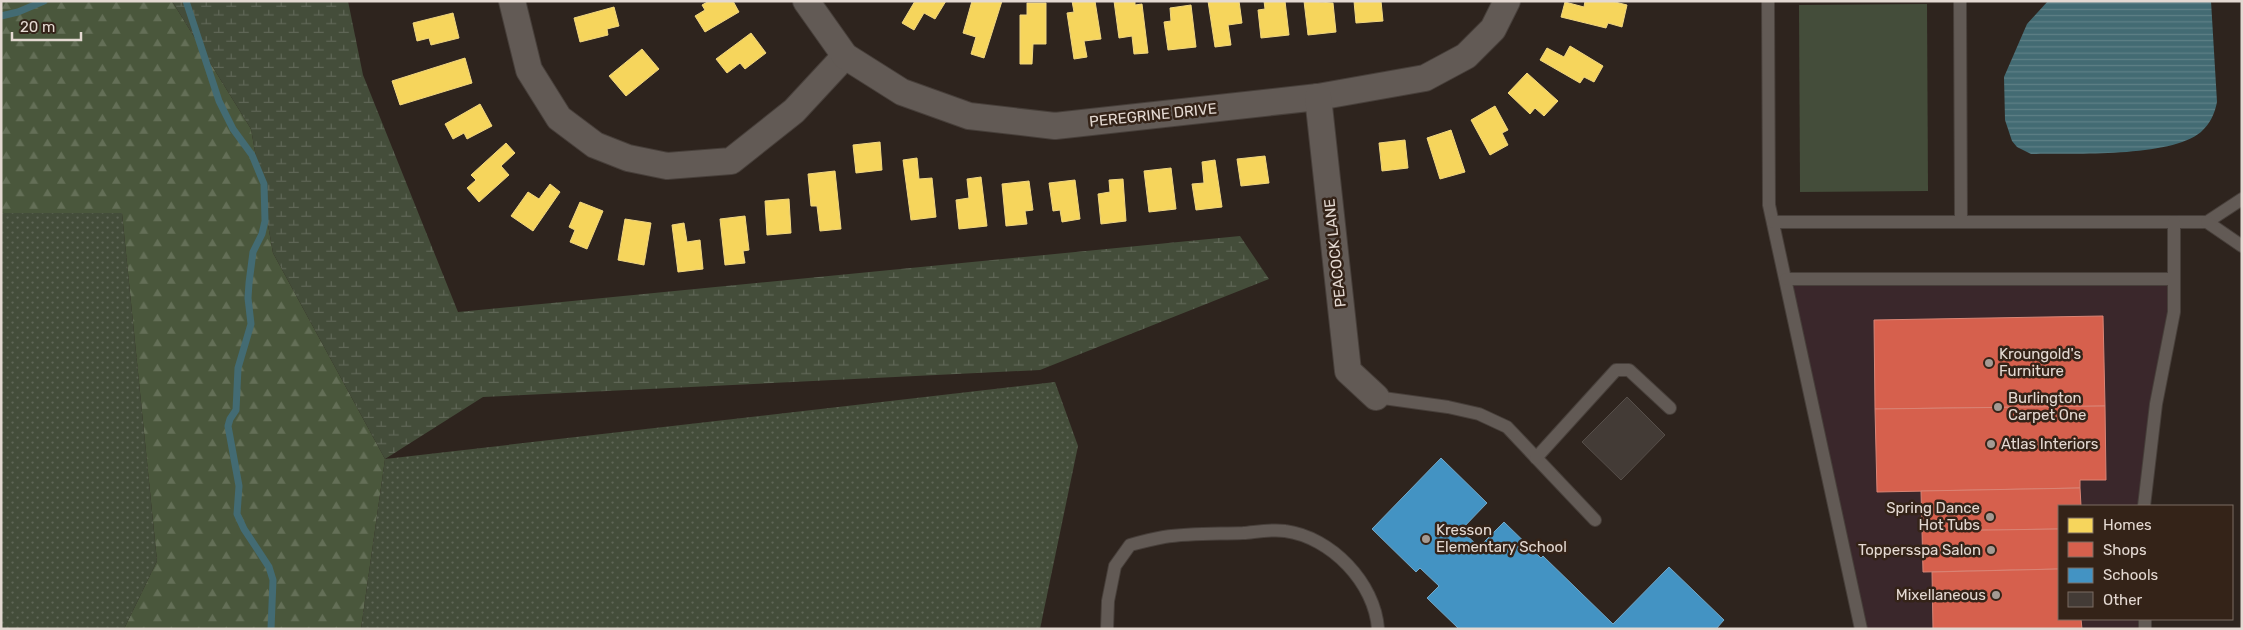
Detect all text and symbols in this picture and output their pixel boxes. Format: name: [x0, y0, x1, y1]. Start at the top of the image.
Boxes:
scale bar: [12, 10, 81, 42]
text: 20 m: [20, 18, 55, 36]
street label: PEREGRINE DRIVE: [1088, 99, 1218, 131]
street label: PEACOCK LANE: [1320, 198, 1350, 308]
place label: Kroungold's Furniture: [1999, 345, 2081, 380]
marker: Kroungold's Furniture: [1983, 357, 1995, 369]
place label: Burlington Carpet One: [2008, 389, 2086, 424]
marker: Burlington Carpet One: [1992, 401, 2004, 413]
place label: Atlas Interiors: [2001, 435, 2099, 453]
marker: Atlas Interiors: [1985, 438, 1997, 450]
place label: Spring Dance Hot Tubs: [1886, 499, 1980, 534]
legend: [2058, 505, 2233, 620]
marker: Spring Dance Hot Tubs: [1984, 511, 1996, 523]
text: Homes: [2103, 516, 2152, 534]
place label: Kresson Elementary School: [1436, 521, 1567, 556]
marker: Kresson Elementary School: [1420, 533, 1432, 545]
place label: Toppersspa Salon: [1858, 541, 1981, 559]
text: Shops: [2103, 541, 2147, 559]
marker: Toppersspa Salon: [1985, 544, 1997, 556]
text: Schools: [2103, 566, 2159, 584]
place label: Mixellaneous: [1896, 586, 1986, 604]
marker: Mixellaneous: [1990, 589, 2002, 601]
text: Other: [2103, 591, 2143, 609]

